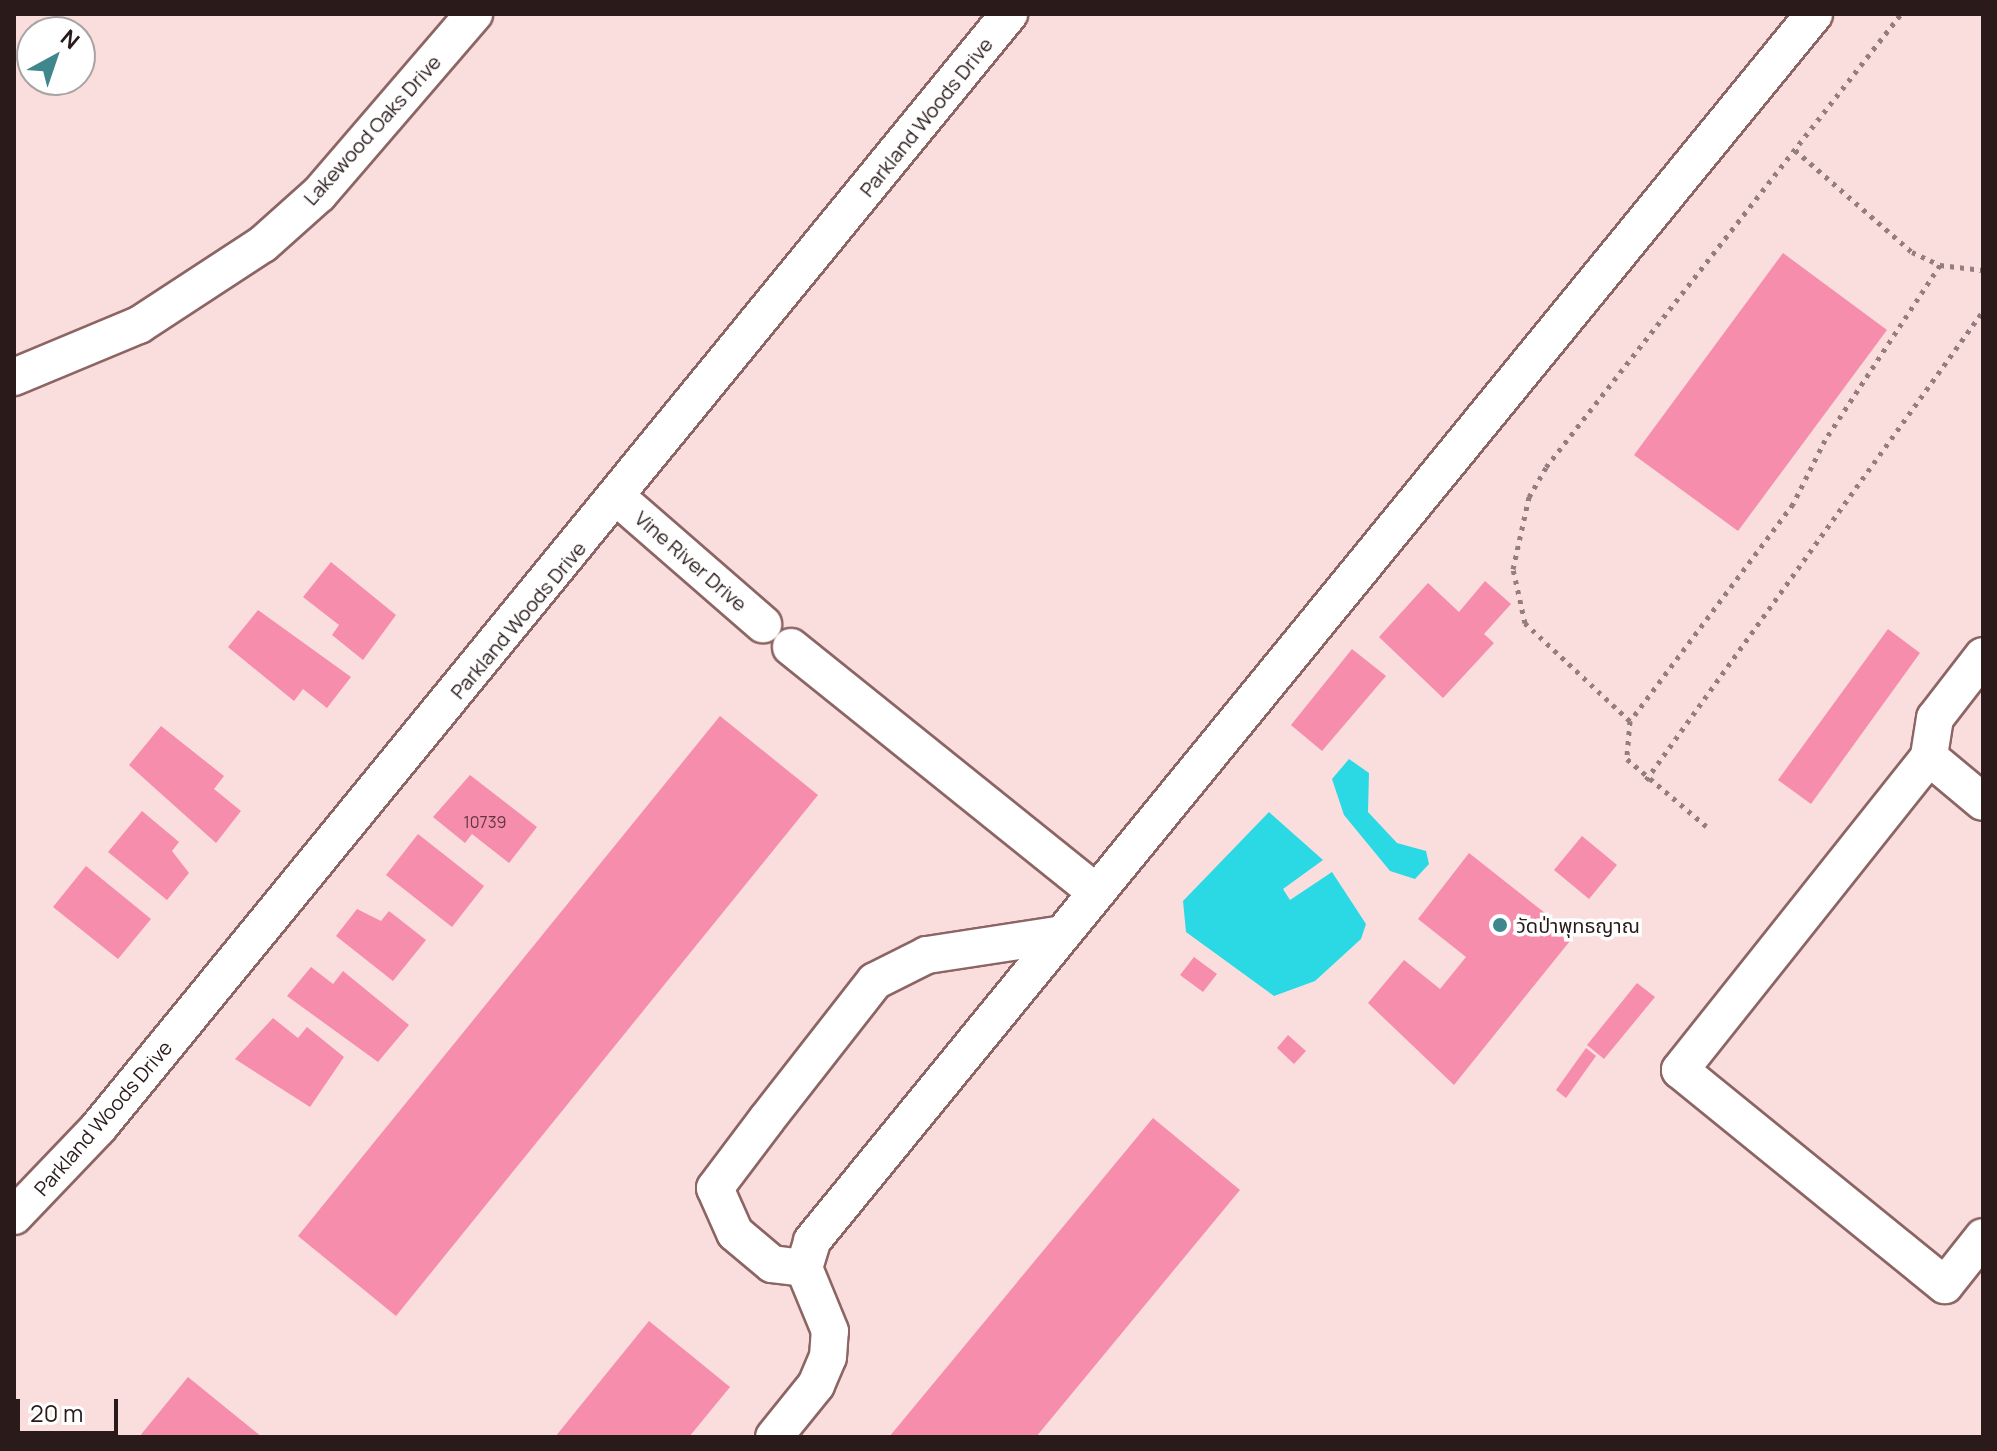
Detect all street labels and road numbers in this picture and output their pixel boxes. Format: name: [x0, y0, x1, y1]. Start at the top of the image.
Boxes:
street label: Parkland Woods Drive: [855, 33, 997, 201]
street label: Lakewood Oaks Drive: [298, 50, 446, 210]
street label: Vine River Drive: [630, 506, 752, 616]
street label: Parkland Woods Drive: [445, 537, 591, 703]
street label: Parkland Woods Drive: [29, 1036, 177, 1200]

